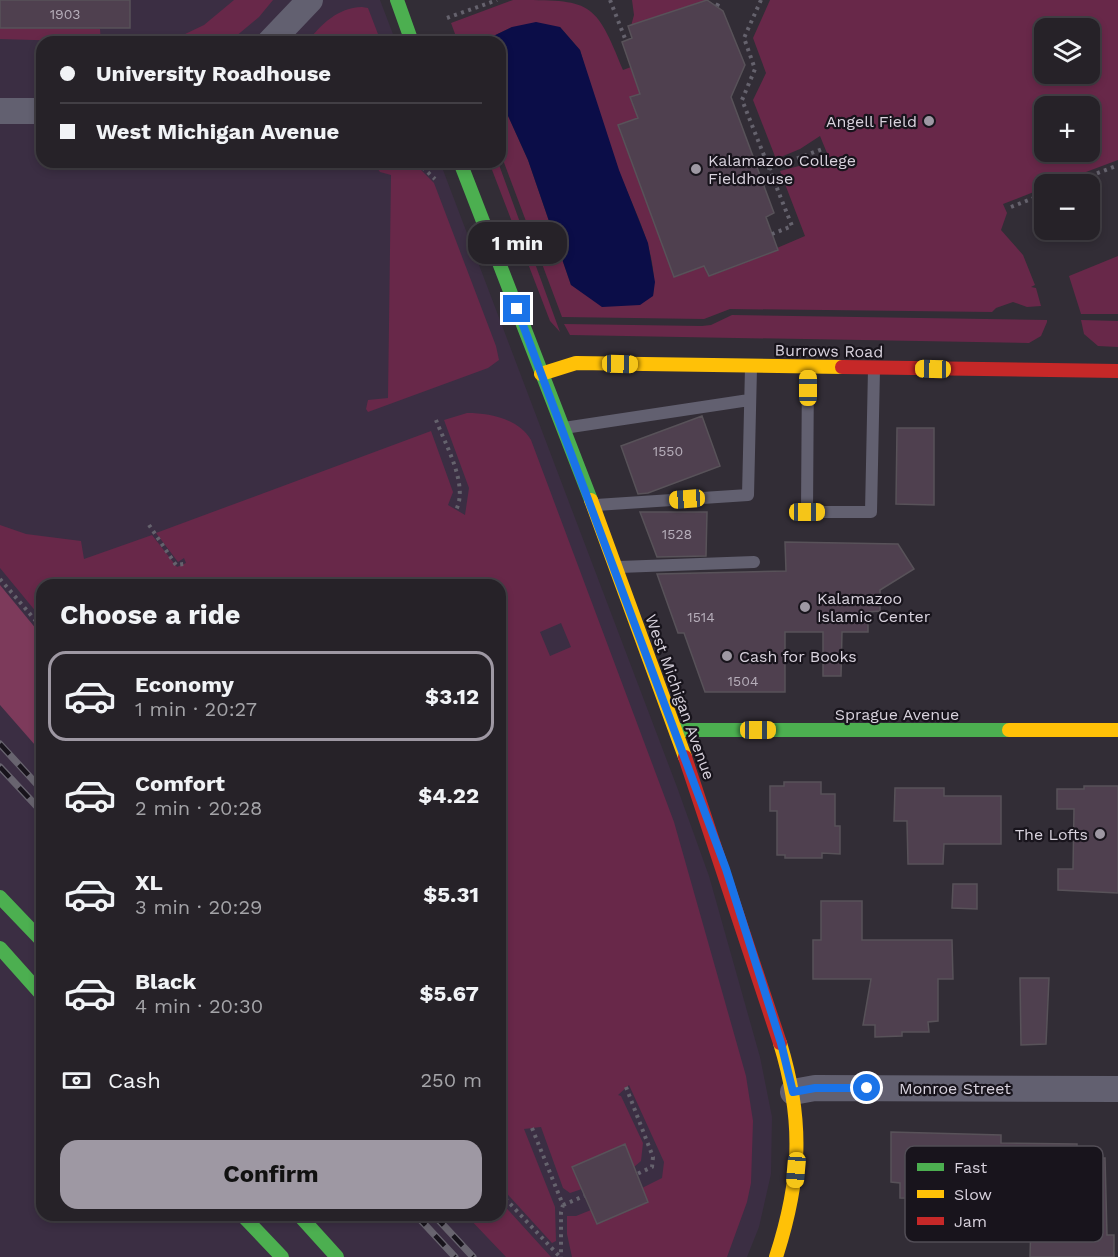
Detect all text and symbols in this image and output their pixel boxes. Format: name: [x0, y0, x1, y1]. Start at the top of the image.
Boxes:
house number: 1903: [50, 6, 80, 22]
map controls: [1034, 18, 1100, 240]
button: layers: [1034, 18, 1100, 84]
text: University Roadhouse: [96, 61, 331, 86]
button: +: [1034, 96, 1100, 162]
place label: Angell Field: [826, 112, 917, 131]
marker: Angell Field: [922, 114, 936, 128]
text: West Michigan Avenue: [96, 119, 339, 144]
place label: Kalamazoo College Fieldhouse: [708, 151, 856, 188]
marker: Kalamazoo College Fieldhouse: [689, 162, 703, 176]
button: −: [1034, 174, 1100, 240]
callout: 1 min: [468, 222, 566, 264]
text: 1 min: [492, 231, 543, 255]
route end: [503, 295, 530, 322]
street label: Burrows Road: [775, 341, 883, 361]
car: [602, 355, 638, 373]
car: [915, 360, 951, 378]
car: [799, 370, 817, 406]
house number: 1550: [653, 443, 683, 459]
car: [668, 489, 706, 509]
car: [789, 503, 825, 521]
house number: 1528: [662, 526, 692, 542]
place label: Kalamazoo Islamic Center: [817, 589, 931, 626]
text: Choose a ride: [60, 599, 240, 631]
marker: Kalamazoo Islamic Center: [798, 600, 812, 614]
house number: 1514: [687, 609, 715, 625]
street label: West Michigan Avenue: [641, 612, 719, 782]
place label: Cash for Books: [739, 647, 857, 666]
marker: Cash for Books: [720, 649, 734, 663]
icon: car: [63, 669, 117, 723]
text: Economy: [135, 672, 234, 697]
house number: 1504: [728, 673, 758, 689]
text: $3.12: [425, 684, 479, 709]
text: 1 min · 20:27: [135, 697, 257, 721]
street label: Sprague Avenue: [835, 705, 959, 724]
car: [740, 721, 776, 739]
icon: car: [63, 768, 117, 822]
text: Comfort: [135, 771, 225, 796]
text: $4.22: [418, 783, 479, 808]
text: 2 min · 20:28: [135, 796, 262, 820]
place label: The Lofts: [1015, 825, 1088, 844]
marker: The Lofts: [1093, 827, 1107, 841]
icon: car: [63, 867, 117, 921]
text: XL: [135, 870, 163, 895]
text: $5.31: [423, 882, 479, 907]
text: 3 min · 20:29: [135, 895, 262, 919]
icon: car: [63, 966, 117, 1020]
text: Black: [135, 969, 196, 994]
text: $5.67: [419, 981, 479, 1006]
text: 4 min · 20:30: [135, 994, 263, 1018]
icon: cash: [60, 1064, 93, 1097]
text: Cash: [108, 1068, 161, 1093]
text: 250 m: [420, 1068, 482, 1092]
route start: [853, 1074, 880, 1101]
street label: Monroe Street: [899, 1079, 1011, 1098]
button: Confirm: [60, 1140, 482, 1209]
legend: [905, 1146, 1103, 1242]
car: [785, 1151, 807, 1189]
text: Fast: [954, 1158, 987, 1177]
text: Slow: [954, 1185, 992, 1204]
text: Jam: [954, 1212, 987, 1231]

